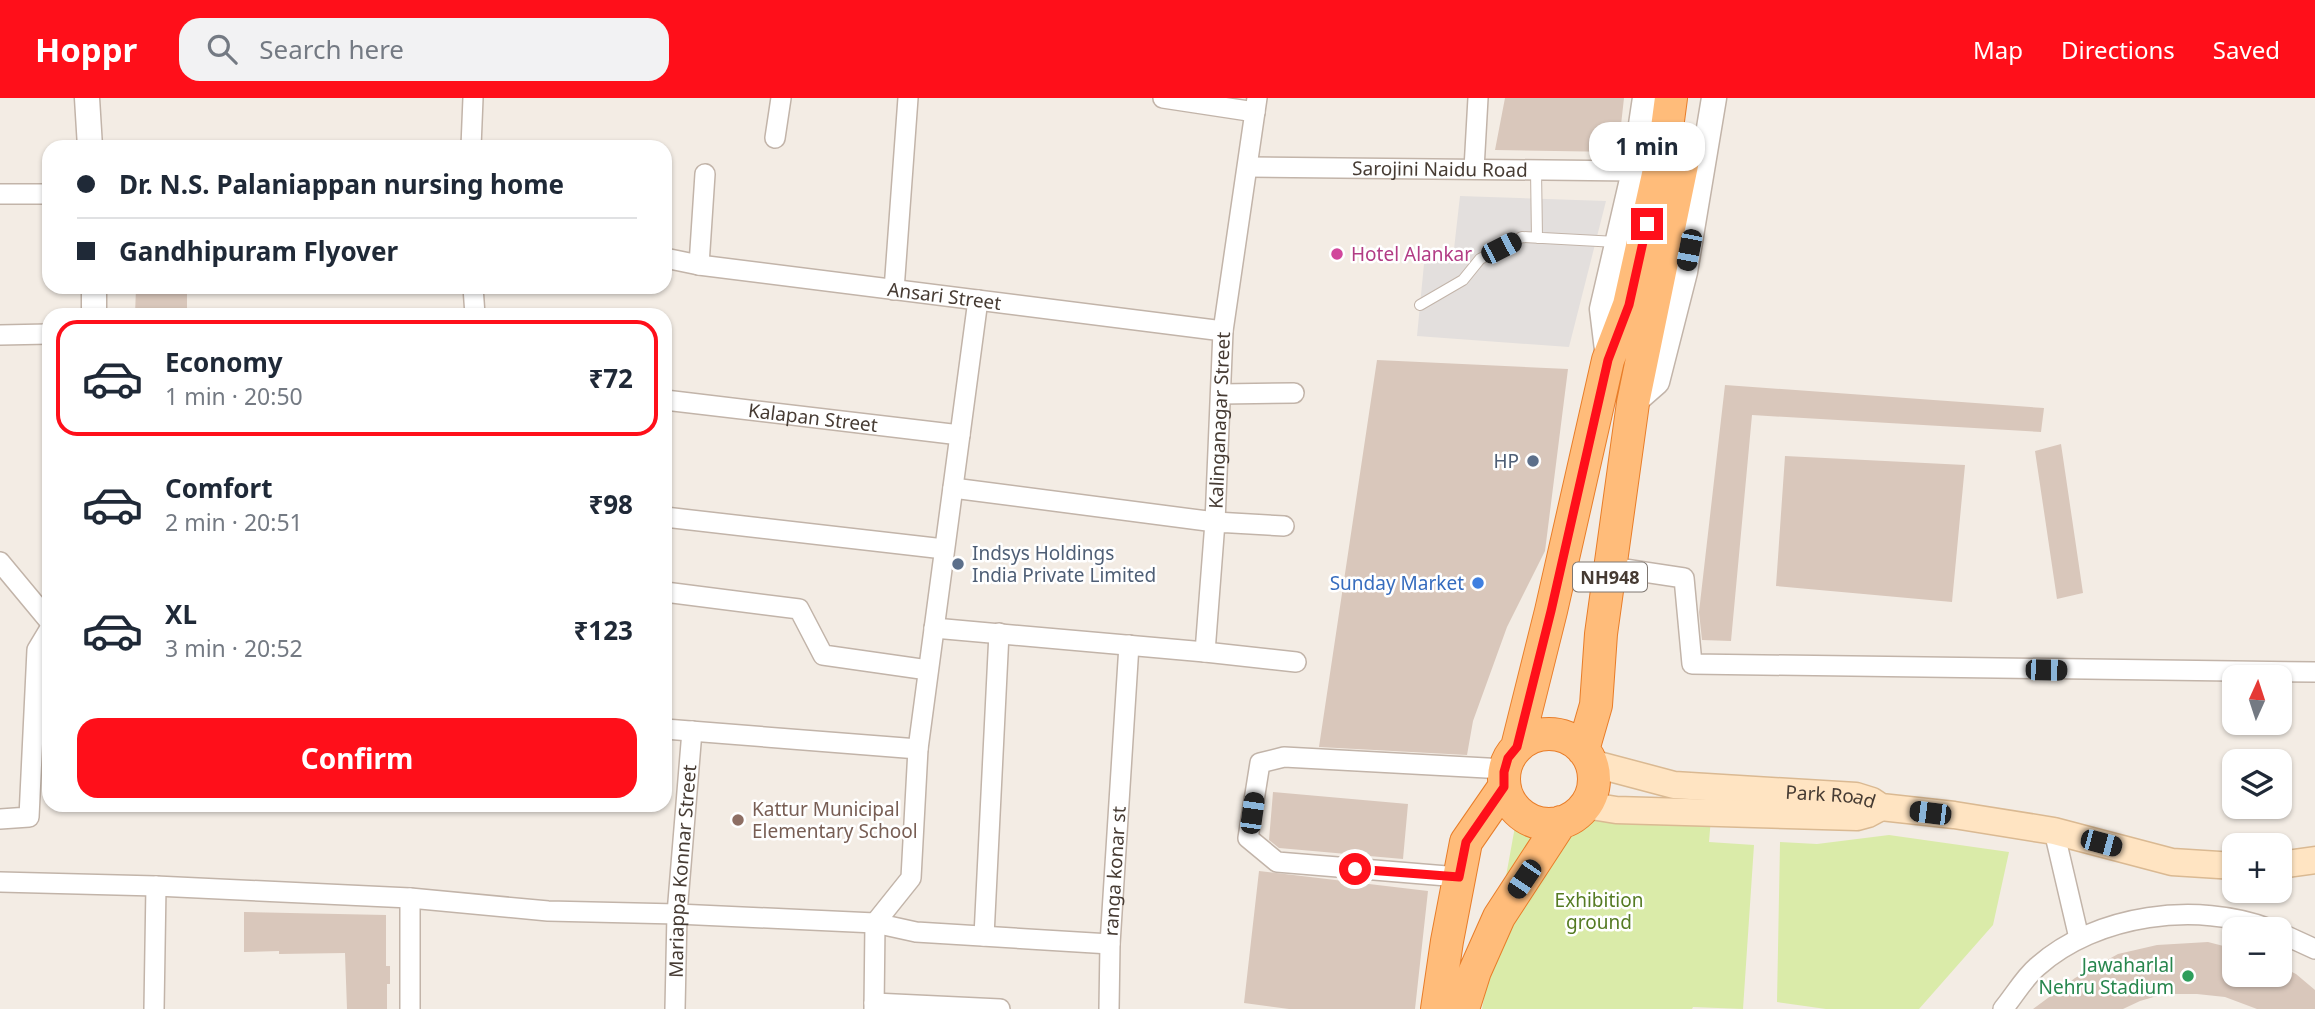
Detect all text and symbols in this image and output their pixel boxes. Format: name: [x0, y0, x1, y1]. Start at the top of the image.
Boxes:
search box: [179, 18, 669, 81]
text: Hoppr: [35, 27, 137, 72]
icon: search: [203, 30, 241, 68]
text: Search here: [259, 31, 404, 67]
text: Map: [1973, 33, 2023, 66]
text: Directions: [2061, 33, 2175, 66]
text: Saved: [2213, 33, 2280, 66]
callout: 1 min: [1589, 122, 1705, 172]
text: 1 min: [1615, 130, 1679, 162]
street label: Sarojini Naidu Road: [1352, 155, 1528, 183]
text: Dr. N.S. Palaniappan nursing home: [119, 166, 564, 202]
route end: [1631, 208, 1663, 240]
car: [1675, 227, 1704, 273]
car: [1478, 229, 1525, 267]
text: Gandhipuram Flyover: [119, 233, 398, 269]
place label: Hotel Alankar: [1351, 241, 1472, 267]
marker: Hotel Alankar: [1329, 246, 1345, 262]
street label: Ansari Street: [886, 276, 1003, 316]
street label: Kalinganagar Street: [1203, 331, 1236, 509]
text: Economy: [165, 344, 283, 380]
icon: car: [81, 347, 144, 410]
text: ₹72: [588, 360, 633, 396]
text: 1 min · 20:50: [165, 380, 303, 412]
street label: Kalapan Street: [747, 397, 879, 438]
place label: HP: [1493, 448, 1519, 474]
marker: HP: [1525, 453, 1541, 469]
text: Comfort: [165, 470, 273, 506]
icon: car: [81, 473, 144, 536]
text: ₹98: [588, 486, 633, 522]
text: 2 min · 20:51: [165, 506, 303, 538]
place label: Indsys Holdings India Private Limited: [972, 540, 1156, 588]
marker: Indsys Holdings India Private Limited: [950, 556, 966, 572]
road number: NH948: [1573, 562, 1647, 592]
place label: Sunday Market: [1330, 570, 1464, 596]
marker: Sunday Market: [1470, 575, 1486, 591]
text: XL: [165, 596, 197, 632]
icon: car: [81, 599, 144, 662]
text: ₹123: [574, 612, 633, 648]
text: 3 min · 20:52: [165, 632, 303, 664]
car: [2025, 659, 2068, 681]
north arrow: [2222, 665, 2292, 735]
map controls: [2222, 665, 2292, 987]
button: Confirm: [77, 718, 637, 798]
button: layers: [2222, 749, 2292, 819]
street label: Mariappa Konnar Street: [663, 763, 702, 978]
street label: Park Road: [1785, 779, 1879, 814]
car: [1239, 791, 1266, 835]
place label: Kattur Municipal Elementary School: [752, 796, 918, 844]
car: [1908, 800, 1953, 826]
street label: ranga konar st: [1098, 805, 1132, 937]
marker: Kattur Municipal Elementary School: [730, 812, 746, 828]
car: [2078, 827, 2125, 859]
button: +: [2222, 833, 2292, 903]
route start: [1339, 853, 1371, 885]
car: [1504, 856, 1545, 902]
park label: Exhibition ground: [1555, 887, 1643, 935]
button: −: [2222, 917, 2292, 987]
place label: Jawaharlal Nehru Stadium: [2039, 952, 2174, 1000]
marker: Jawaharlal Nehru Stadium: [2180, 968, 2196, 984]

